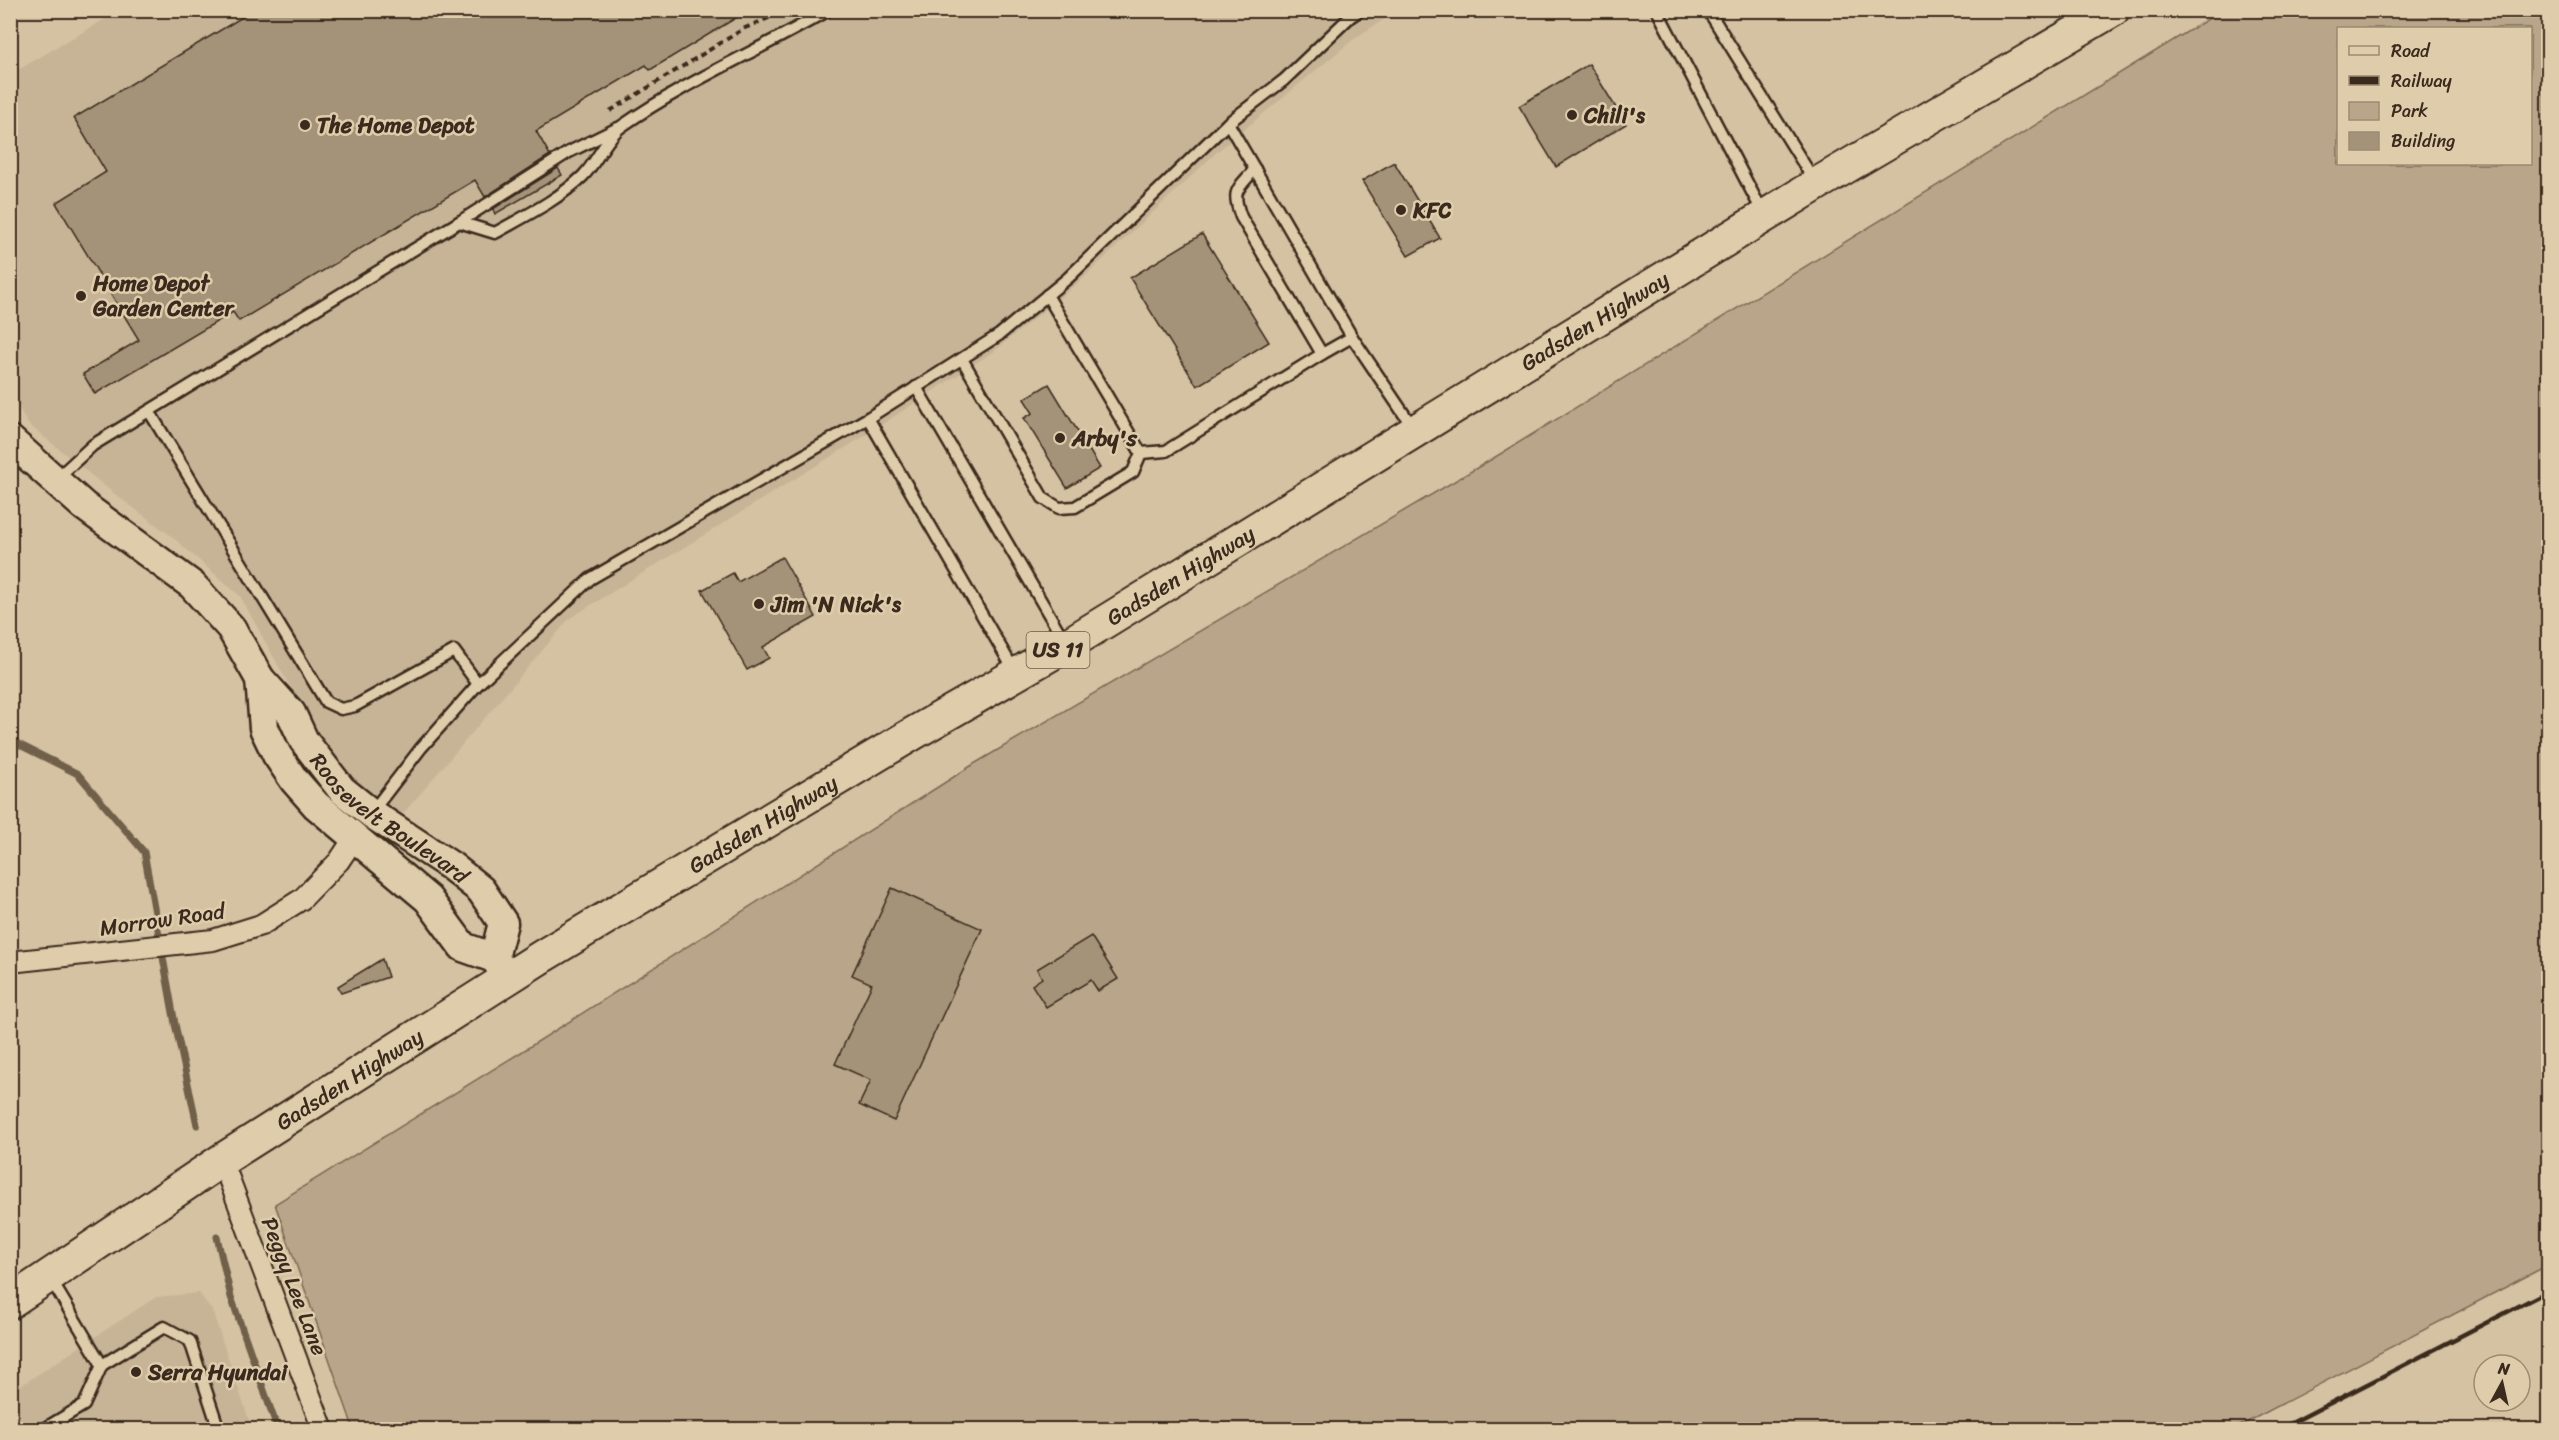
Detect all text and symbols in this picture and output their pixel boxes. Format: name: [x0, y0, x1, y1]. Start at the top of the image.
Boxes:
legend: [2337, 27, 2532, 165]
text: Road: [2391, 35, 2431, 67]
text: Railway: [2391, 65, 2453, 97]
text: Park: [2391, 95, 2428, 127]
place label: Chili's: [1583, 96, 1646, 135]
place label: The Home Depot: [317, 106, 475, 145]
marker: Chili's: [1565, 108, 1579, 122]
marker: The Home Depot: [298, 118, 312, 132]
text: Building: [2391, 125, 2455, 157]
place label: KFC: [1412, 191, 1452, 230]
marker: KFC: [1394, 203, 1408, 217]
street label: Gadsden Highway: [1513, 260, 1677, 382]
place label: Home Depot Garden Center: [92, 264, 235, 328]
marker: Home Depot Garden Center: [74, 289, 88, 303]
place label: Arby's: [1071, 419, 1138, 458]
marker: Arby's: [1053, 431, 1067, 445]
street label: Gadsden Highway: [1098, 515, 1263, 637]
place label: Jim 'N Nick's: [769, 585, 902, 624]
marker: Jim 'N Nick's: [752, 597, 766, 611]
road number: US 11: [1026, 632, 1090, 668]
street label: Roosevelt Boulevard: [299, 744, 479, 895]
street label: Gadsden Highway: [681, 764, 846, 884]
street label: Morrow Road: [97, 891, 229, 948]
street label: Gadsden Highway: [268, 1017, 432, 1141]
street label: Peggy Lee Lane: [250, 1211, 339, 1361]
place label: Serra Hyundai: [147, 1353, 289, 1392]
north arrow: [2472, 1353, 2532, 1413]
text: N: [2496, 1353, 2512, 1384]
marker: Serra Hyundai: [129, 1365, 143, 1379]

